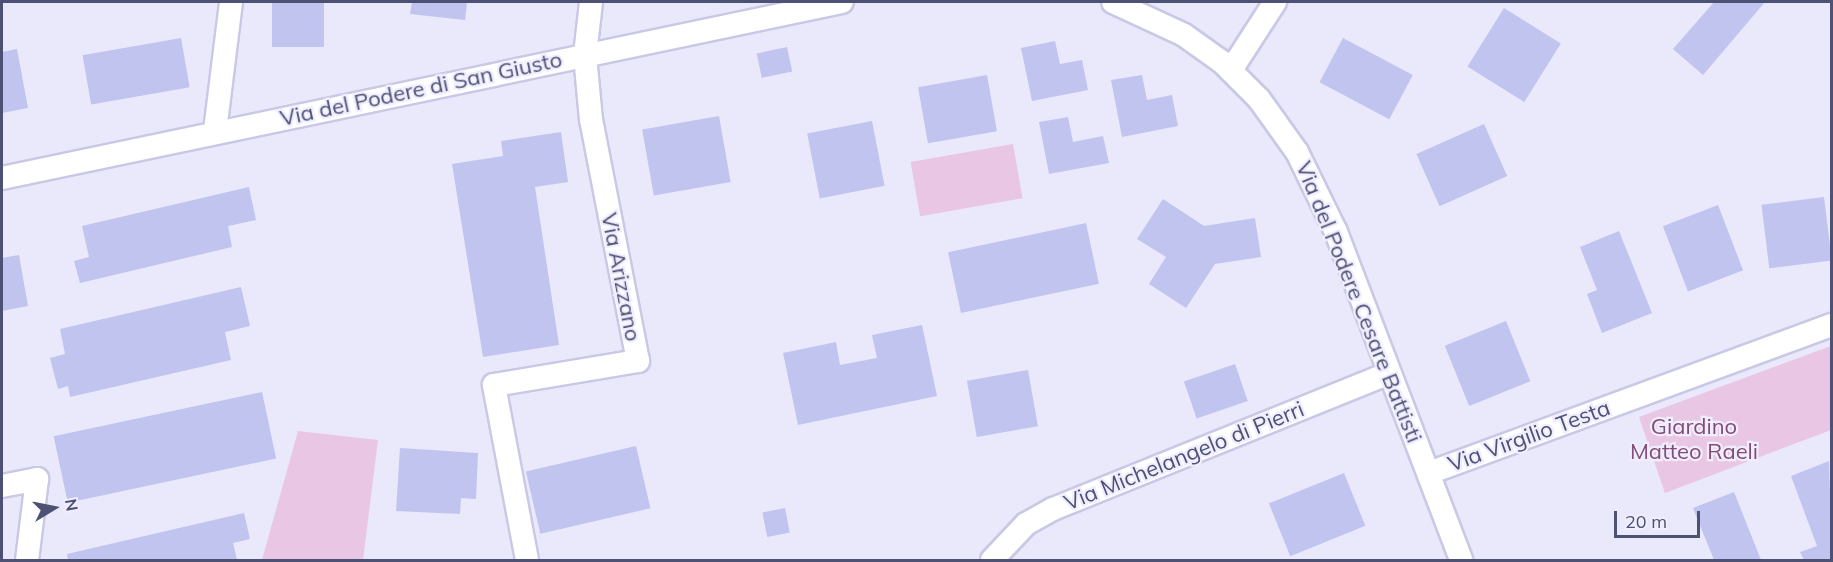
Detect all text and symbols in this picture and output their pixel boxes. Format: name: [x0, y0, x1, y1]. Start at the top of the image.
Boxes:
street label: Via del Podere di San Giusto: [278, 46, 564, 132]
street label: Via del Podere Cesare Battisti: [1290, 158, 1428, 446]
street label: Via Arizzano: [596, 211, 646, 343]
street label: Via Virgilio Testa: [1444, 394, 1614, 478]
street label: Via Michelangelo di Pierri: [1060, 396, 1308, 516]
park label: Giardino Matteo Raeli: [1630, 413, 1758, 464]
north arrow: [24, 478, 84, 538]
text: N: [61, 497, 83, 513]
scale bar: [1617, 499, 1702, 537]
text: 20 m: [1625, 510, 1667, 533]

